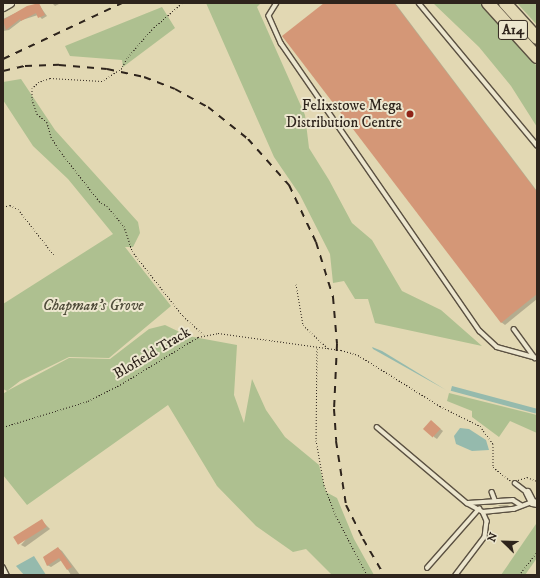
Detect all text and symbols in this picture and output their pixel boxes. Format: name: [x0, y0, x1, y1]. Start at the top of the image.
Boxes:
road number: A14: [497, 18, 529, 42]
place label: Felixstowe Mega Distribution Centre: [286, 96, 402, 131]
marker: Felixstowe Mega Distribution Centre: [405, 109, 415, 119]
park label: Chapman's Grove: [43, 297, 143, 315]
street label: Blofield Track: [110, 323, 194, 383]
north arrow: [484, 522, 524, 562]
text: N: [485, 530, 501, 544]

